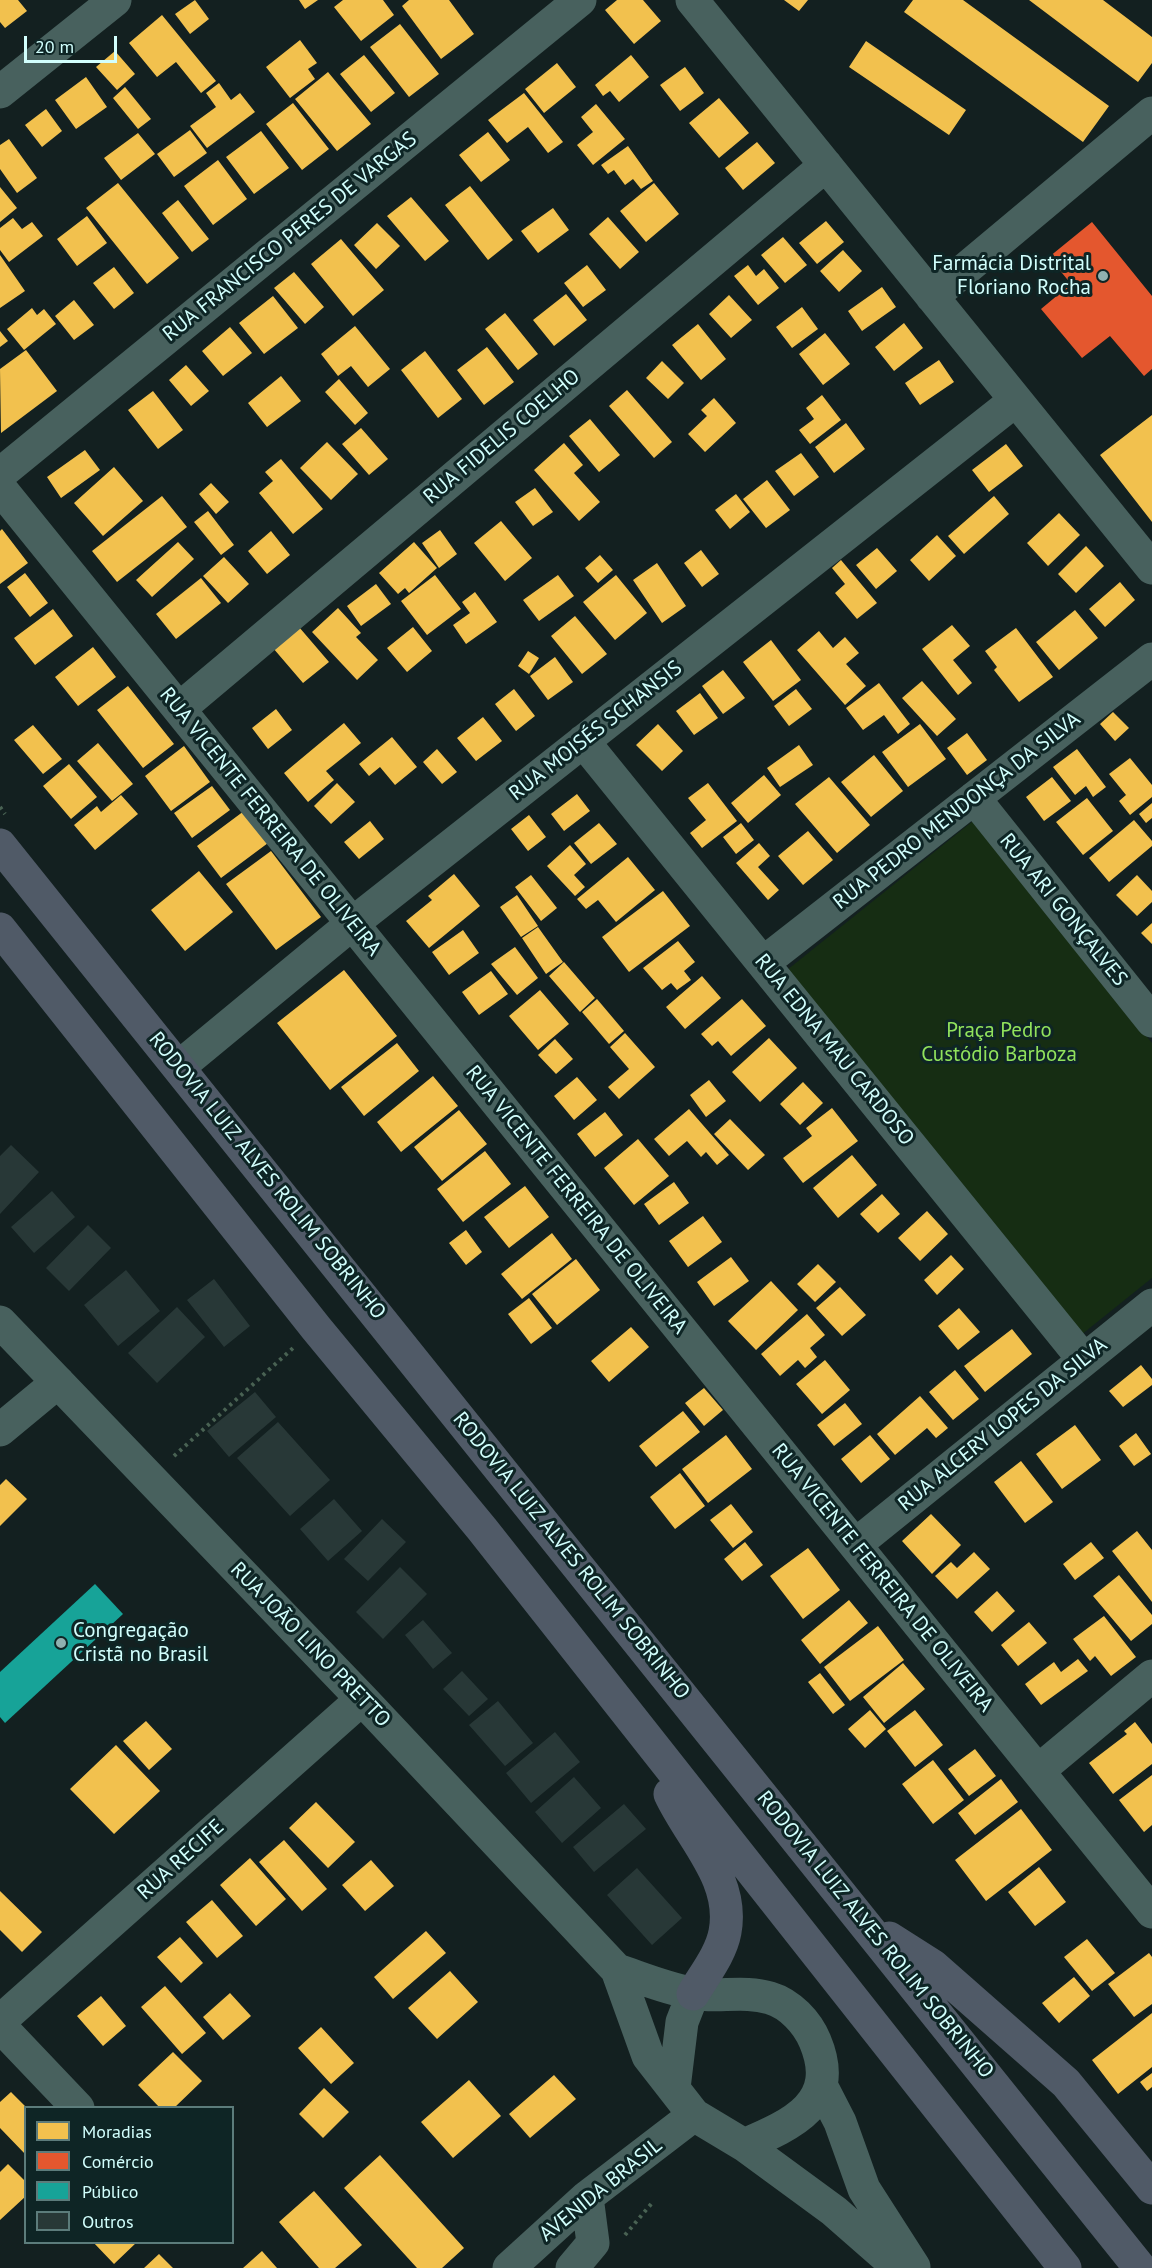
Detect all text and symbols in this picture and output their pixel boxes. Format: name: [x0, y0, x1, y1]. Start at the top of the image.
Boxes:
scale bar: [27, 24, 120, 62]
text: 20 m: [35, 35, 74, 58]
street label: RUA FRANCISCO PERES DE VARGAS: [158, 127, 422, 347]
place label: Farmácia Distrital Floriano Rocha: [932, 251, 1091, 301]
marker: Farmácia Distrital Floriano Rocha: [1096, 269, 1110, 283]
street label: RUA FIDELIS COELHO: [419, 364, 585, 510]
street label: RUA MOISÉS SCHANSIS: [505, 656, 687, 806]
street label: RUA VICENTE FERREIRA DE OLIVEIRA: [154, 683, 386, 961]
street label: RUA PEDRO MENDONÇA DA SILVA: [829, 707, 1085, 915]
street label: RUA ARI GONÇALVES: [994, 829, 1132, 991]
street label: RUA EDNA MAU CARDOSO: [749, 949, 919, 1151]
park label: Praça Pedro Custódio Barboza: [921, 1018, 1077, 1068]
street label: RODOVIA LUIZ ALVES ROLIM SOBRINHO: [143, 1027, 391, 1325]
street label: RUA VICENTE FERREIRA DE OLIVEIRA: [460, 1061, 692, 1339]
street label: RUA ALCERY LOPES DA SILVA: [893, 1333, 1113, 1517]
street label: RODOVIA LUIZ ALVES ROLIM SOBRINHO: [447, 1407, 695, 1705]
street label: RUA VICENTE FERREIRA DE OLIVEIRA: [766, 1439, 998, 1717]
street label: RUA JOÃO LINO PRETTO: [225, 1557, 395, 1733]
place label: Congregação Cristã no Brasil: [73, 1618, 208, 1668]
marker: Congregação Cristã no Brasil: [54, 1636, 68, 1650]
street label: RODOVIA LUIZ ALVES ROLIM SOBRINHO: [751, 1786, 999, 2084]
street label: RUA RECIFE: [132, 1814, 230, 1906]
legend: [24, 2106, 234, 2244]
text: Moradias: [82, 2120, 152, 2143]
street label: AVENIDA BRASIL: [535, 2133, 667, 2247]
text: Comércio: [82, 2150, 154, 2173]
text: Público: [82, 2180, 138, 2203]
text: Outros: [82, 2210, 133, 2233]

